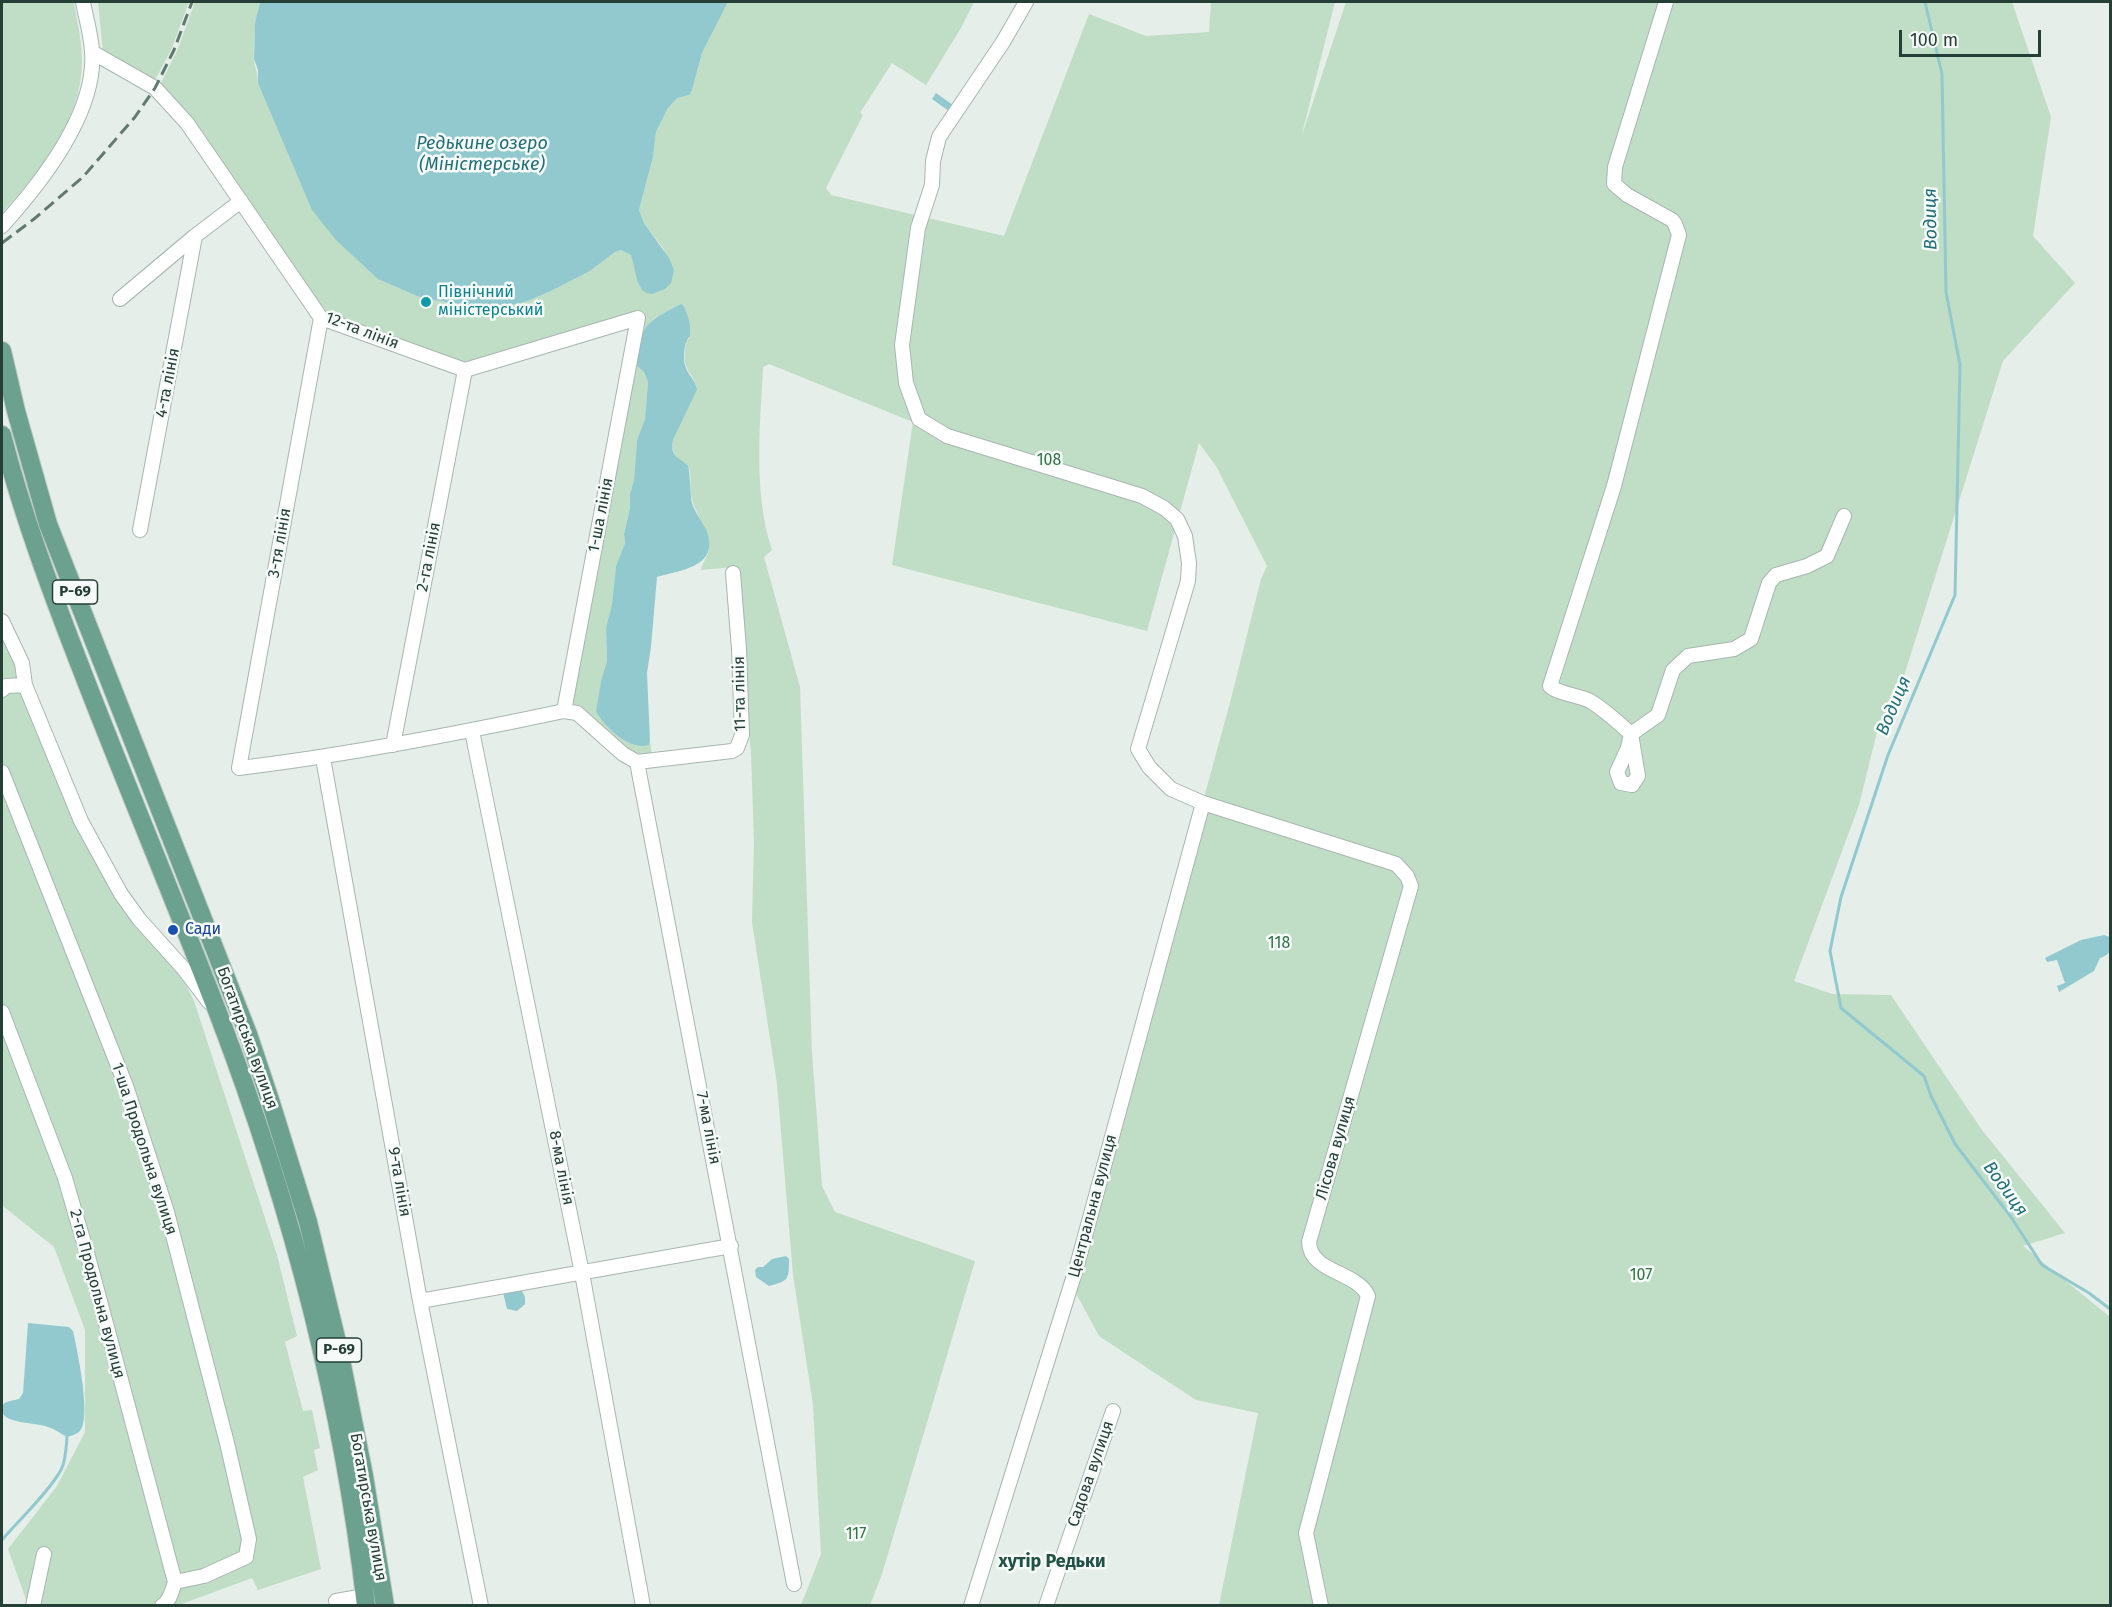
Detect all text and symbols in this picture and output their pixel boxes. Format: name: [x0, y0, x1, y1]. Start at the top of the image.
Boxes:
scale bar: [1902, 18, 2044, 56]
text: 100 m: [1910, 29, 1958, 51]
water label: Редькине озеро (Міністерське): [416, 133, 548, 176]
water label: Водиця: [1920, 188, 1942, 250]
place label: Північний міністерський: [438, 283, 543, 321]
marker: Північний міністерський: [419, 295, 433, 309]
street label: 12-та лінія: [323, 308, 401, 354]
street label: 4-та лінія: [152, 346, 184, 420]
park label: 108: [1037, 451, 1061, 471]
street label: 1-ша лінія: [584, 476, 618, 554]
street label: 3-тя лінія: [264, 507, 296, 579]
street label: 2-га лінія: [413, 521, 445, 593]
road number: Р-69: [52, 580, 98, 604]
street label: 11-та лінія: [730, 656, 750, 732]
water label: Водиця: [1872, 673, 1916, 739]
place label: Сади: [185, 920, 221, 940]
marker: Сади: [166, 923, 180, 937]
park label: 118: [1268, 934, 1290, 954]
street label: Богатирська вулиця: [212, 964, 282, 1112]
street label: 1-ша Продольна вулиця: [107, 1060, 181, 1238]
street label: 7-ма лінія: [692, 1090, 724, 1166]
street label: Лісова вулиця: [1312, 1094, 1360, 1202]
street label: 8-ма лінія: [544, 1129, 578, 1207]
street label: Центральна вулиця: [1065, 1132, 1121, 1280]
street label: 9-та лінія: [383, 1146, 415, 1218]
water label: Водиця: [1978, 1157, 2032, 1221]
street label: 2-га Продольна вулиця: [65, 1207, 129, 1381]
park label: 107: [1630, 1266, 1652, 1286]
road number: Р-69: [316, 1338, 362, 1362]
street label: Садова вулиця: [1064, 1418, 1118, 1530]
street label: Богатирська вулиця: [346, 1432, 390, 1582]
park label: 117: [846, 1525, 866, 1545]
district label: хутір Редьки: [998, 1551, 1106, 1573]

